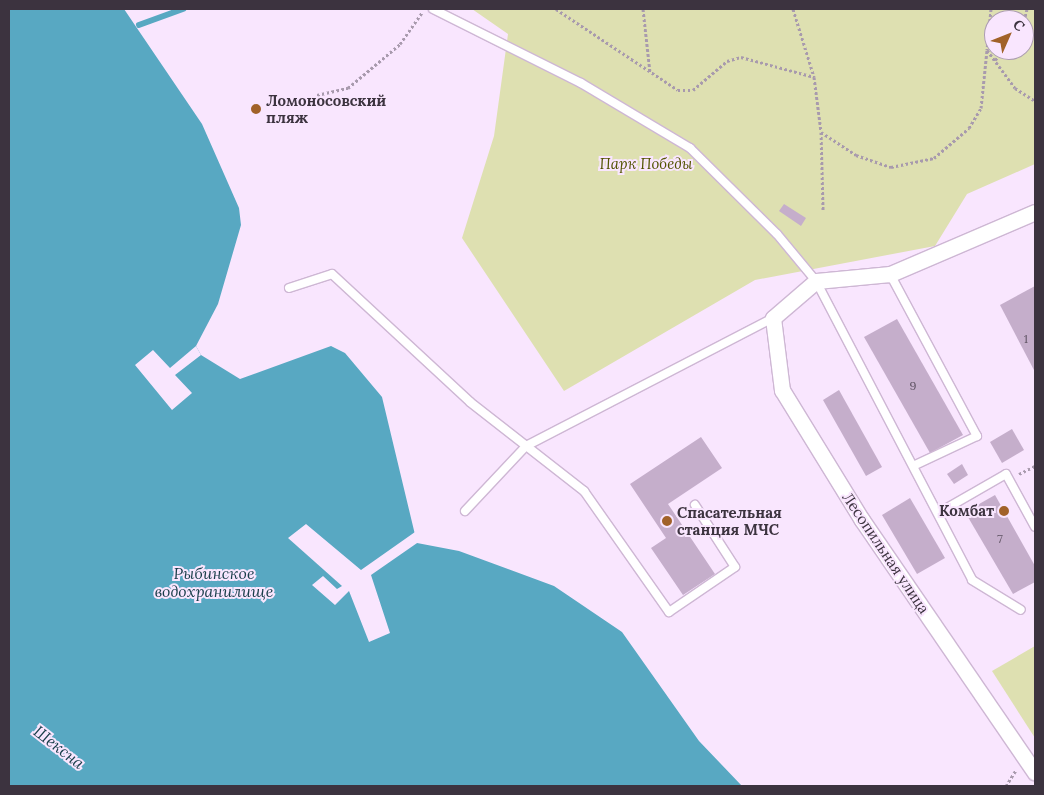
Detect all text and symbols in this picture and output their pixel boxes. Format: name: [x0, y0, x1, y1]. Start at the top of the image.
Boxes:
north arrow: [984, 10, 1034, 60]
text: С: [1009, 16, 1029, 35]
place label: Ломоносовский пляж: [266, 91, 386, 126]
marker: Ломоносовский пляж: [250, 103, 262, 115]
park label: Парк Победы: [600, 155, 692, 173]
house number: 1: [1024, 332, 1028, 346]
house number: 9: [910, 379, 916, 393]
street label: Лесопильная улица: [839, 489, 933, 617]
place label: Комбат: [939, 502, 994, 520]
place label: Спасательная станция МЧС: [677, 503, 782, 538]
marker: Комбат: [998, 505, 1010, 517]
marker: Спасательная станция МЧС: [661, 515, 673, 527]
house number: 7: [997, 532, 1003, 546]
water label: Рыбинское водохранилище: [155, 563, 273, 601]
water label: Шексна: [30, 721, 88, 773]

